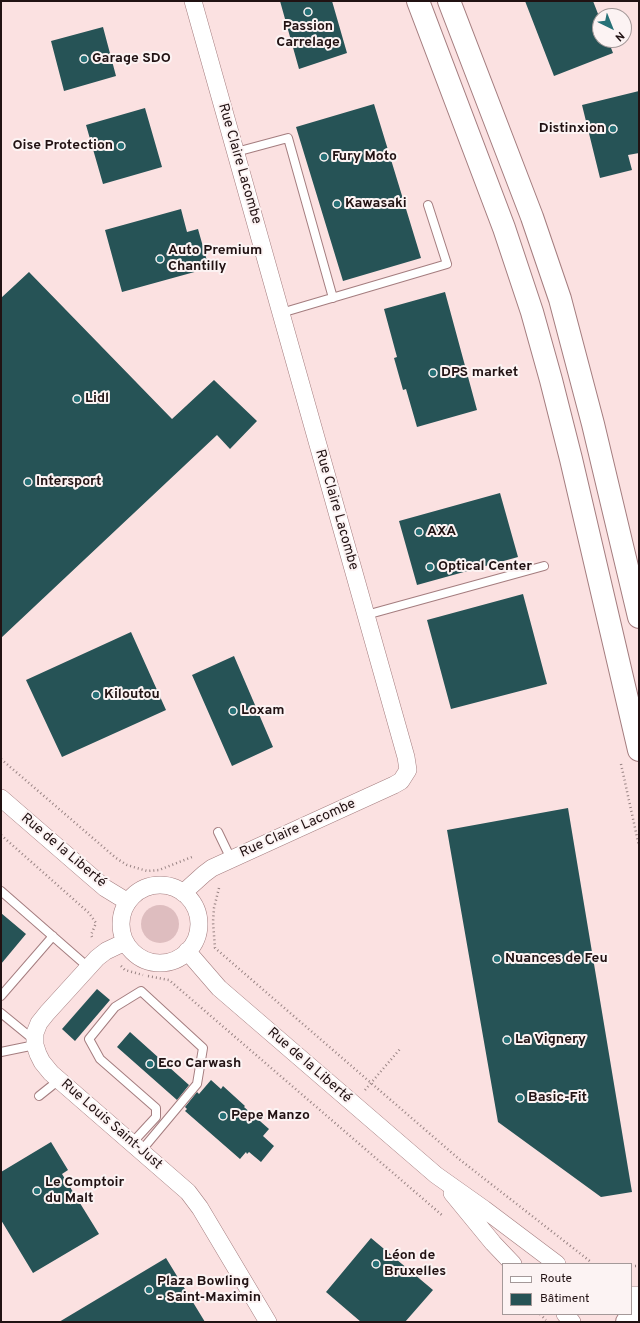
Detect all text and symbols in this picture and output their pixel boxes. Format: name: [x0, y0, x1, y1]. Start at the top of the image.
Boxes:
marker: Passion Carrelage: [303, 7, 313, 17]
north arrow: [592, 8, 632, 48]
place label: Passion Carrelage: [276, 19, 340, 52]
text: N: [612, 28, 627, 44]
place label: Garage SDO: [92, 51, 171, 67]
marker: Garage SDO: [79, 54, 89, 64]
street label: Rue Claire Lacombe: [214, 102, 264, 226]
place label: Distinxion: [539, 121, 605, 137]
marker: Distinxion: [608, 124, 618, 134]
place label: Oise Protection: [12, 138, 113, 154]
marker: Oise Protection: [116, 141, 126, 151]
place label: Fury Moto: [332, 149, 397, 165]
marker: Fury Moto: [319, 152, 329, 162]
place label: Kawasaki: [345, 196, 407, 212]
marker: Kawasaki: [332, 199, 342, 209]
place label: Auto Premium Chantilly: [168, 243, 262, 276]
marker: Auto Premium Chantilly: [155, 254, 165, 264]
place label: DPS market: [441, 365, 518, 381]
marker: DPS market: [428, 368, 438, 378]
place label: Lidl: [85, 391, 109, 407]
marker: Lidl: [72, 394, 82, 404]
street label: Rue Claire Lacombe: [311, 448, 361, 572]
place label: Intersport: [36, 474, 101, 490]
marker: Intersport: [23, 477, 33, 487]
place label: AXA: [427, 524, 456, 540]
marker: AXA: [414, 527, 424, 537]
place label: Optical Center: [438, 559, 532, 575]
marker: Optical Center: [425, 562, 435, 572]
place label: Kiloutou: [104, 687, 160, 703]
marker: Kiloutou: [91, 690, 101, 700]
place label: Loxam: [241, 703, 285, 719]
marker: Loxam: [228, 706, 238, 716]
street label: Rue Claire Lacombe: [237, 796, 359, 862]
street label: Rue de la Liberté: [17, 810, 109, 892]
place label: Nuances de Feu: [505, 951, 608, 967]
marker: Nuances de Feu: [492, 954, 502, 964]
street label: Rue de la Liberté: [263, 1025, 355, 1107]
place label: La Vignery: [515, 1032, 586, 1048]
marker: La Vignery: [502, 1035, 512, 1045]
place label: Eco Carwash: [158, 1056, 241, 1072]
marker: Eco Carwash: [145, 1059, 155, 1069]
street label: Rue Louis Saint-Just: [57, 1076, 165, 1174]
place label: Basic-Fit: [528, 1090, 587, 1106]
marker: Basic-Fit: [515, 1093, 525, 1103]
place label: Pepe Manzo: [231, 1108, 310, 1124]
marker: Pepe Manzo: [218, 1111, 228, 1121]
place label: Le Comptoir du Malt: [45, 1175, 124, 1208]
marker: Le Comptoir du Malt: [32, 1186, 42, 1196]
place label: Léon de Bruxelles: [384, 1248, 446, 1280]
marker: Léon de Bruxelles: [371, 1259, 381, 1269]
legend: [502, 1263, 632, 1315]
text: Route: [540, 1271, 572, 1287]
place label: Plaza Bowling - Saint-Maximin: [157, 1274, 261, 1306]
marker: Plaza Bowling - Saint-Maximin: [144, 1285, 154, 1295]
text: Bâtiment: [540, 1291, 590, 1307]

